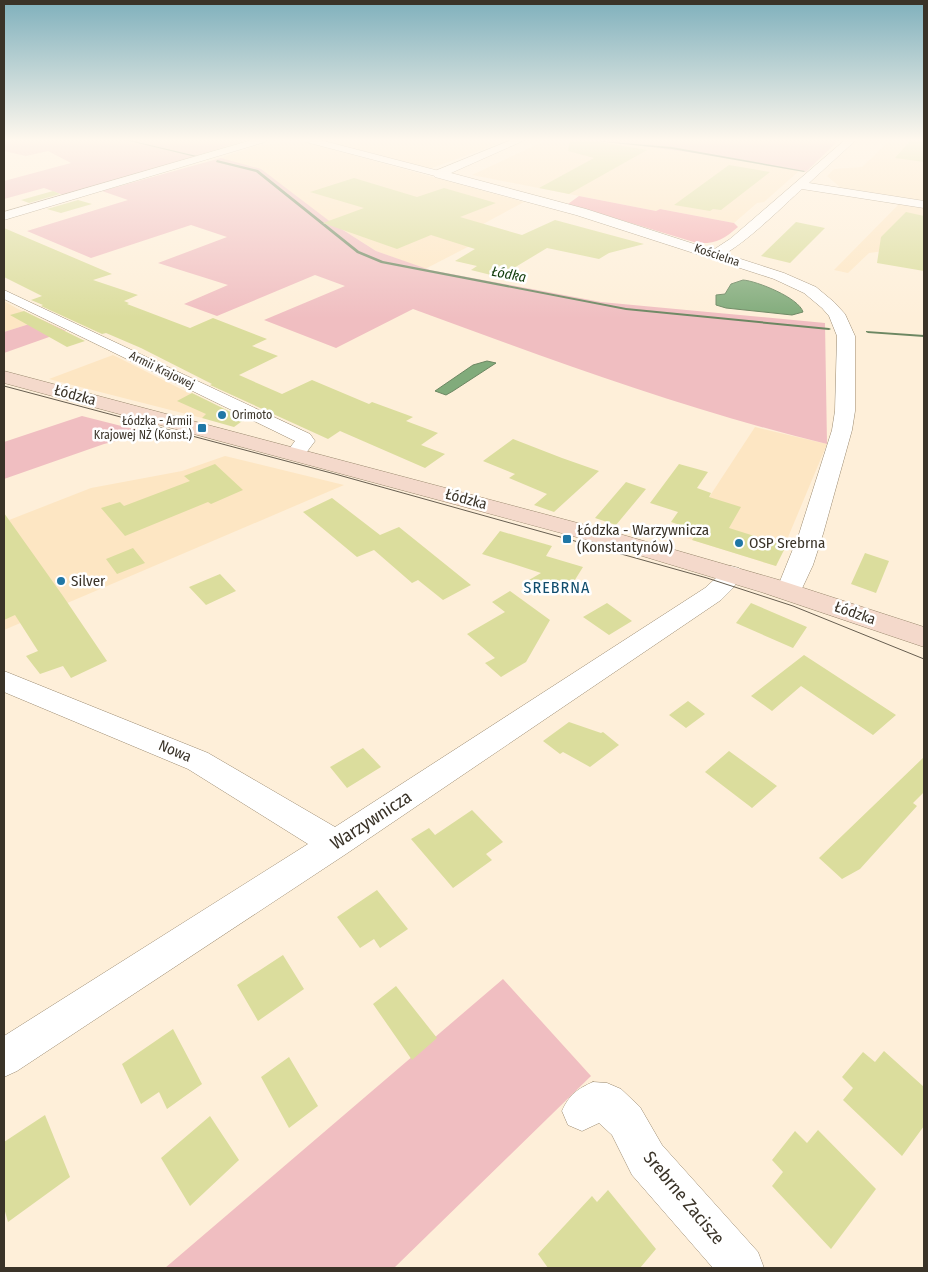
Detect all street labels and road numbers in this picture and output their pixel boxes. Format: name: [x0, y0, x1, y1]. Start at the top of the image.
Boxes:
street label: Kościelna: [692, 241, 742, 269]
street label: Armii Krajowej: [127, 348, 197, 392]
street label: Łódzka: [52, 381, 98, 409]
street label: Łódzka: [443, 485, 489, 513]
street label: Łódzka: [832, 598, 878, 628]
street label: Nowa: [156, 736, 194, 766]
street label: Warzywnicza: [326, 786, 416, 854]
street label: Srebrne Zacisze: [639, 1147, 729, 1249]

